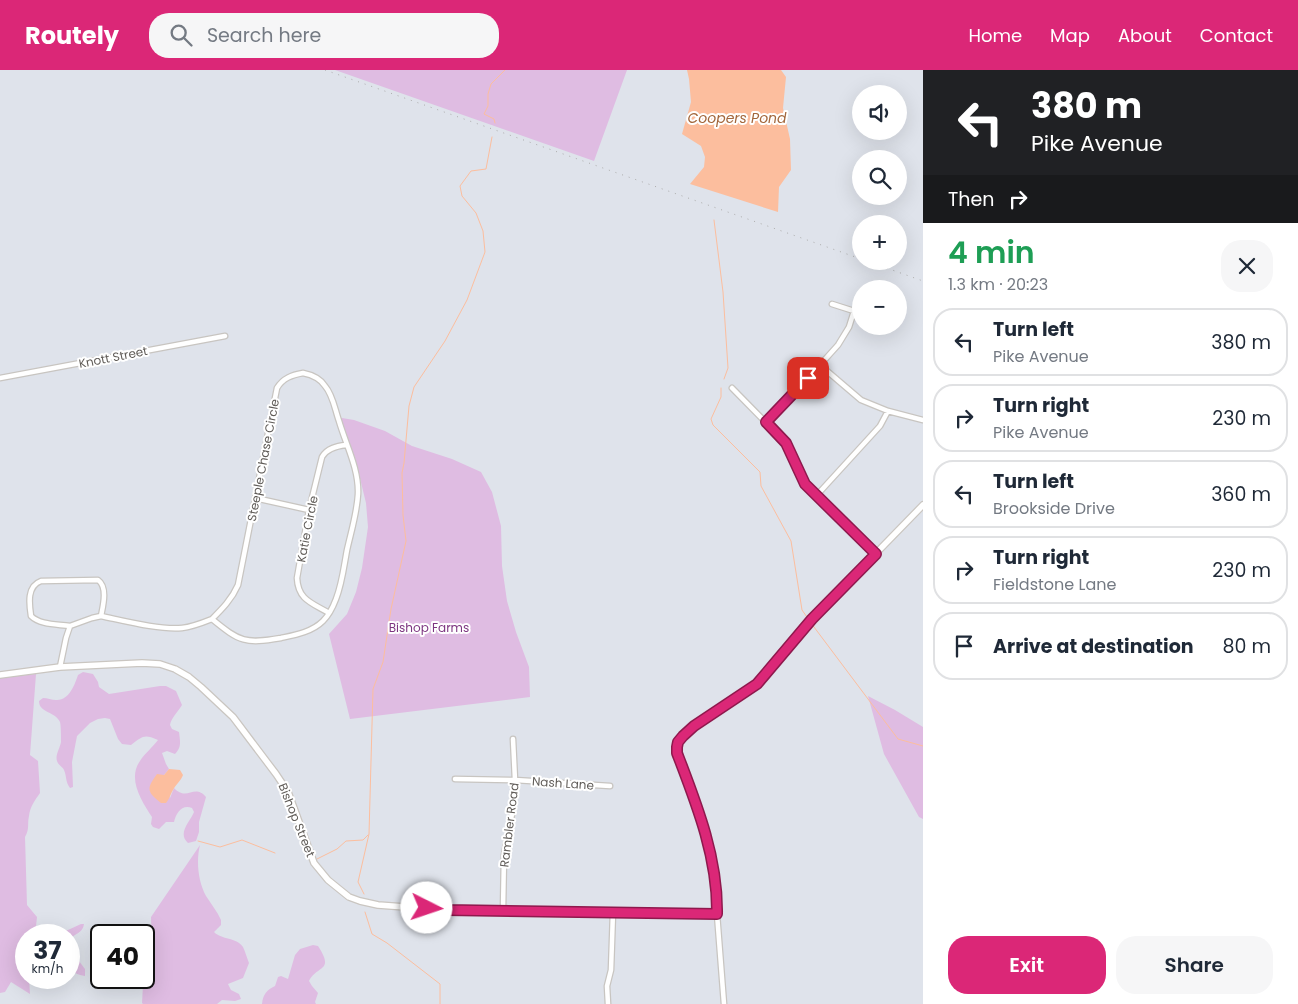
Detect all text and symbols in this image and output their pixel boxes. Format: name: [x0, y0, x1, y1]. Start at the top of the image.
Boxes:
search box: [149, 13, 499, 58]
text: Routely: [25, 19, 119, 52]
icon: search: [167, 21, 195, 49]
text: Search here: [207, 22, 321, 49]
text: Home: [968, 23, 1022, 48]
text: Map: [1050, 23, 1090, 48]
text: About: [1118, 23, 1172, 48]
text: Contact: [1200, 23, 1273, 48]
text: 380 m: [1031, 81, 1142, 130]
map controls: [852, 85, 907, 335]
button: sound: [852, 85, 907, 140]
icon: left: [948, 90, 1013, 155]
water label: Coopers Pond: [687, 108, 787, 128]
text: Pike Avenue: [1031, 128, 1163, 159]
button: search: [852, 150, 907, 205]
icon: right: [1004, 185, 1032, 213]
text: Then: [948, 186, 994, 213]
button: +: [852, 215, 907, 270]
text: 4 min: [948, 231, 1035, 274]
button: close: [1221, 240, 1273, 292]
text: 1.3 km · 20:23: [948, 273, 1048, 296]
button: −: [852, 280, 907, 335]
text: Turn left: [993, 316, 1074, 343]
icon: left: [950, 328, 978, 356]
text: 380 m: [1211, 329, 1271, 356]
street label: Knott Street: [77, 342, 149, 372]
text: Pike Avenue: [993, 345, 1089, 368]
pin: [787, 357, 829, 399]
icon: arrive: [794, 364, 822, 392]
text: Turn right: [993, 392, 1089, 419]
street label: Steeple Chase Circle: [243, 397, 283, 523]
icon: right: [950, 404, 978, 432]
text: 230 m: [1212, 405, 1271, 432]
text: Pike Avenue: [993, 421, 1089, 444]
text: Turn left: [993, 468, 1074, 495]
icon: left: [950, 480, 978, 508]
text: 360 m: [1211, 481, 1271, 508]
street label: Katie Circle: [292, 494, 322, 564]
text: Brookside Drive: [993, 497, 1115, 520]
text: Turn right: [993, 544, 1089, 571]
icon: right: [950, 556, 978, 584]
text: 230 m: [1212, 557, 1271, 584]
text: Fieldstone Lane: [993, 573, 1116, 596]
park label: Bishop Farms: [389, 619, 469, 636]
icon: arrive: [950, 632, 978, 660]
text: Arrive at destination: [993, 633, 1194, 660]
text: 80 m: [1222, 633, 1271, 660]
street label: Nash Lane: [531, 772, 595, 794]
street label: Bishop Street: [274, 780, 320, 860]
street label: Rambler Road: [495, 782, 523, 868]
position arrow: [400, 881, 452, 933]
speed limit sign: 40: [90, 924, 155, 989]
text: 37: [33, 933, 62, 968]
button: Exit: [948, 936, 1106, 994]
button: Share: [1116, 936, 1273, 994]
text: km/h: [32, 960, 63, 977]

